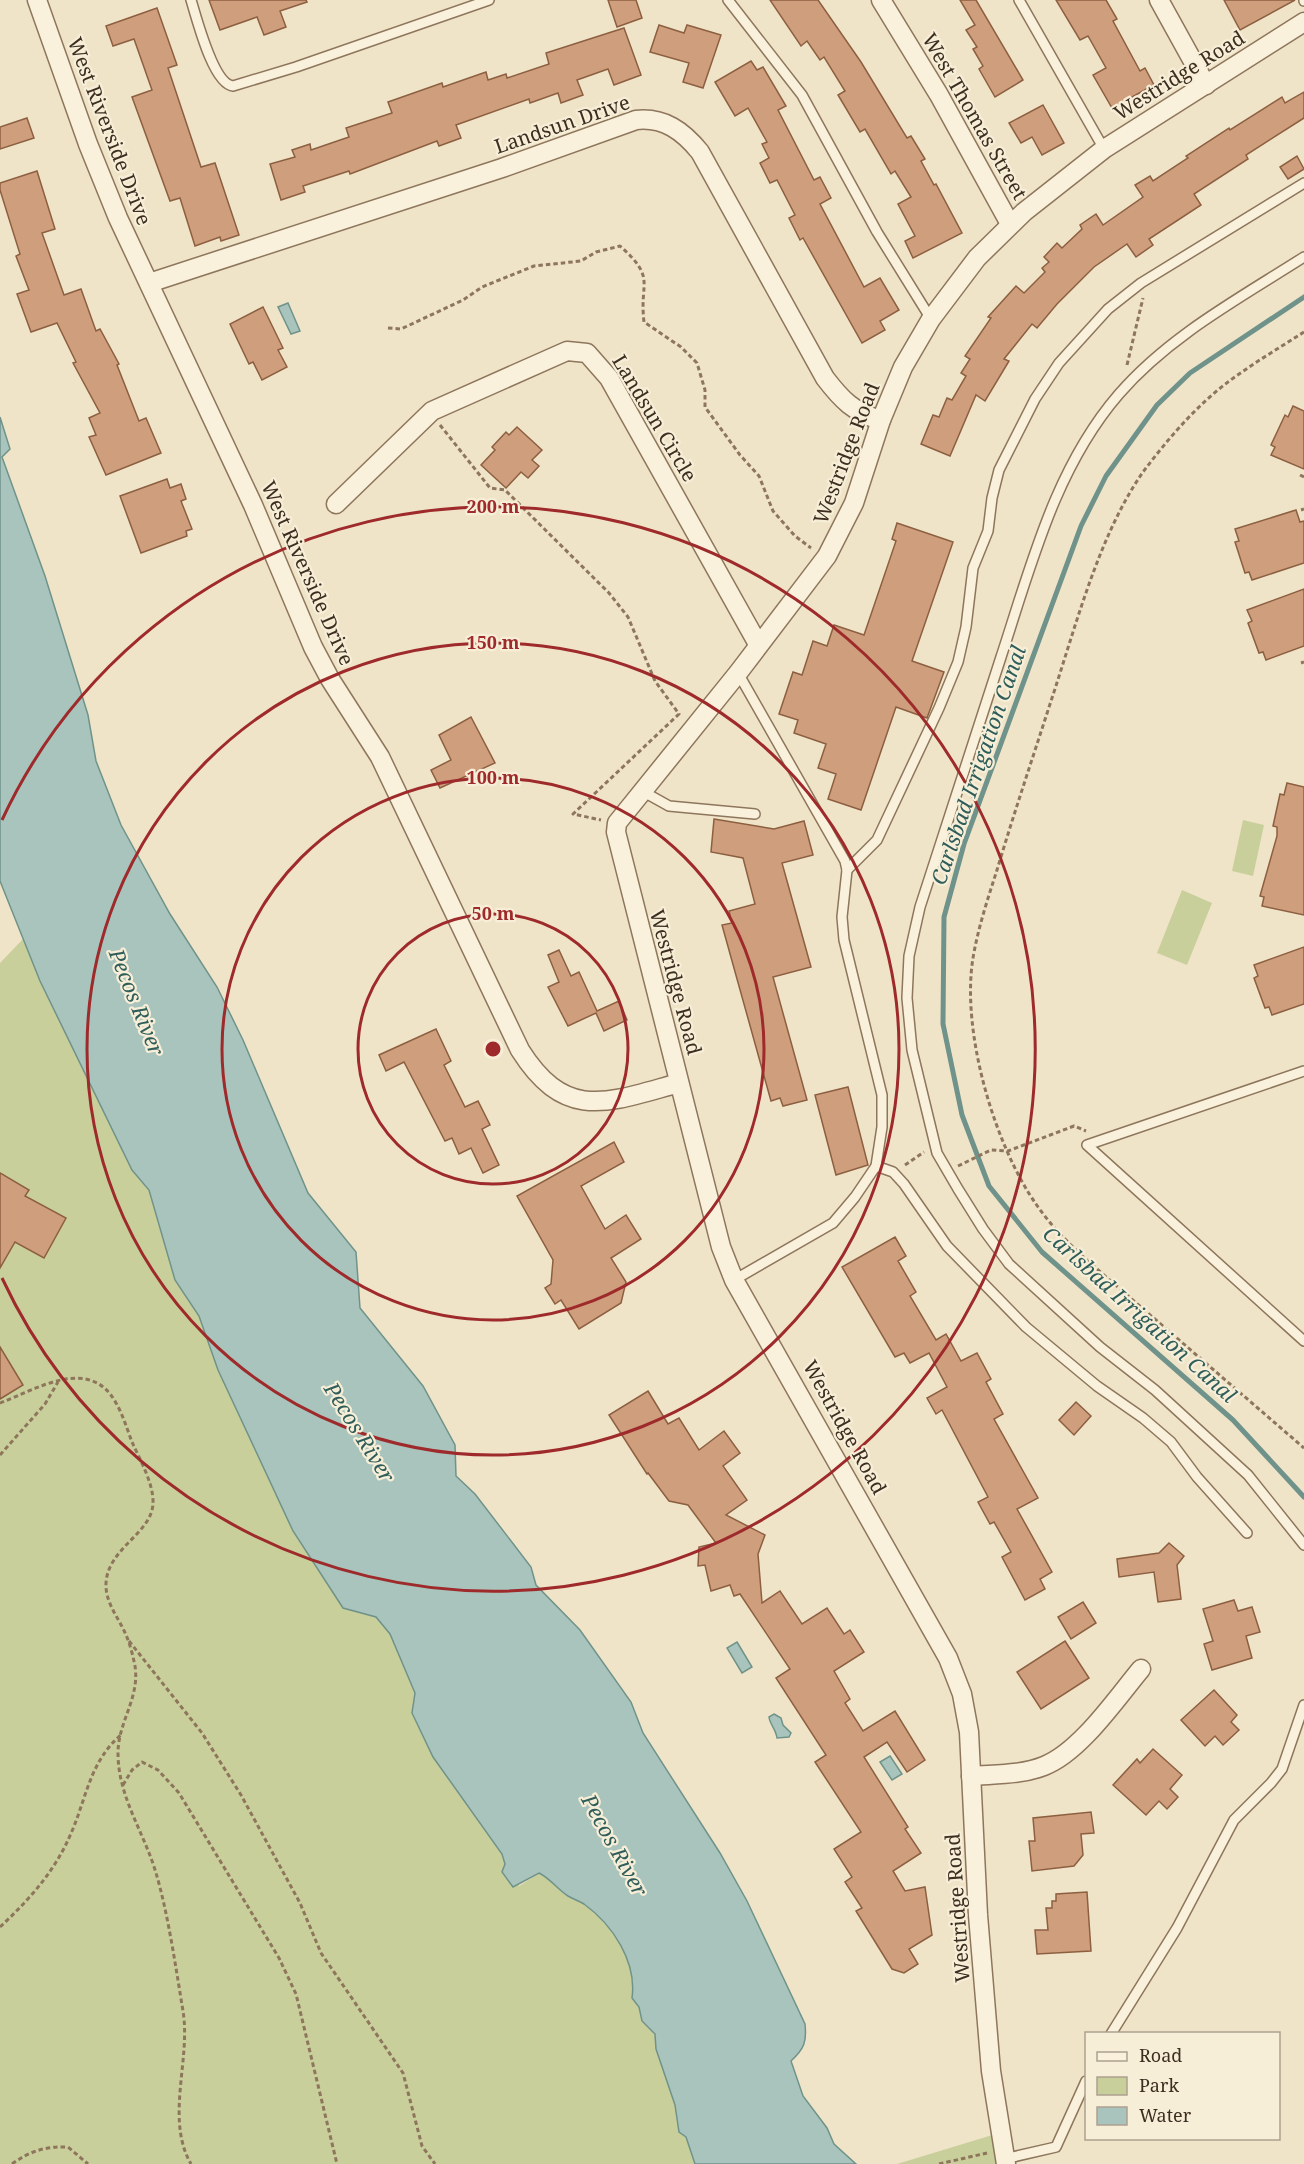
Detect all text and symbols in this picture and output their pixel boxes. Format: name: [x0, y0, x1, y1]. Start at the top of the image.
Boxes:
street label: Westridge Road: [1108, 24, 1250, 126]
street label: West Thomas Street: [916, 28, 1034, 204]
street label: West Riverside Drive: [62, 33, 158, 229]
street label: Landsun Drive: [491, 88, 633, 160]
street label: Landsun Circle: [606, 350, 704, 486]
street label: Westridge Road: [807, 378, 885, 528]
street label: West Riverside Drive: [255, 477, 361, 669]
text: 200 m: [467, 494, 520, 518]
text: 150 m: [467, 630, 520, 654]
water label: Carlsbad Irrigation Canal: [924, 641, 1032, 888]
text: 100 m: [467, 765, 520, 789]
text: 50 m: [472, 901, 515, 925]
street label: Westridge Road: [644, 906, 708, 1058]
water label: Pecos River: [103, 944, 171, 1060]
centre of rings: [483, 1039, 503, 1059]
water label: Carlsbad Irrigation Canal: [1037, 1220, 1243, 1409]
street label: Westridge Road: [797, 1355, 893, 1499]
water label: Pecos River: [318, 1376, 402, 1487]
water label: Pecos River: [575, 1788, 655, 1901]
street label: Westridge Road: [938, 1833, 976, 1983]
legend: [1085, 2032, 1280, 2140]
text: Road: [1139, 2043, 1182, 2067]
text: Park: [1139, 2073, 1179, 2097]
text: Water: [1139, 2103, 1192, 2127]

